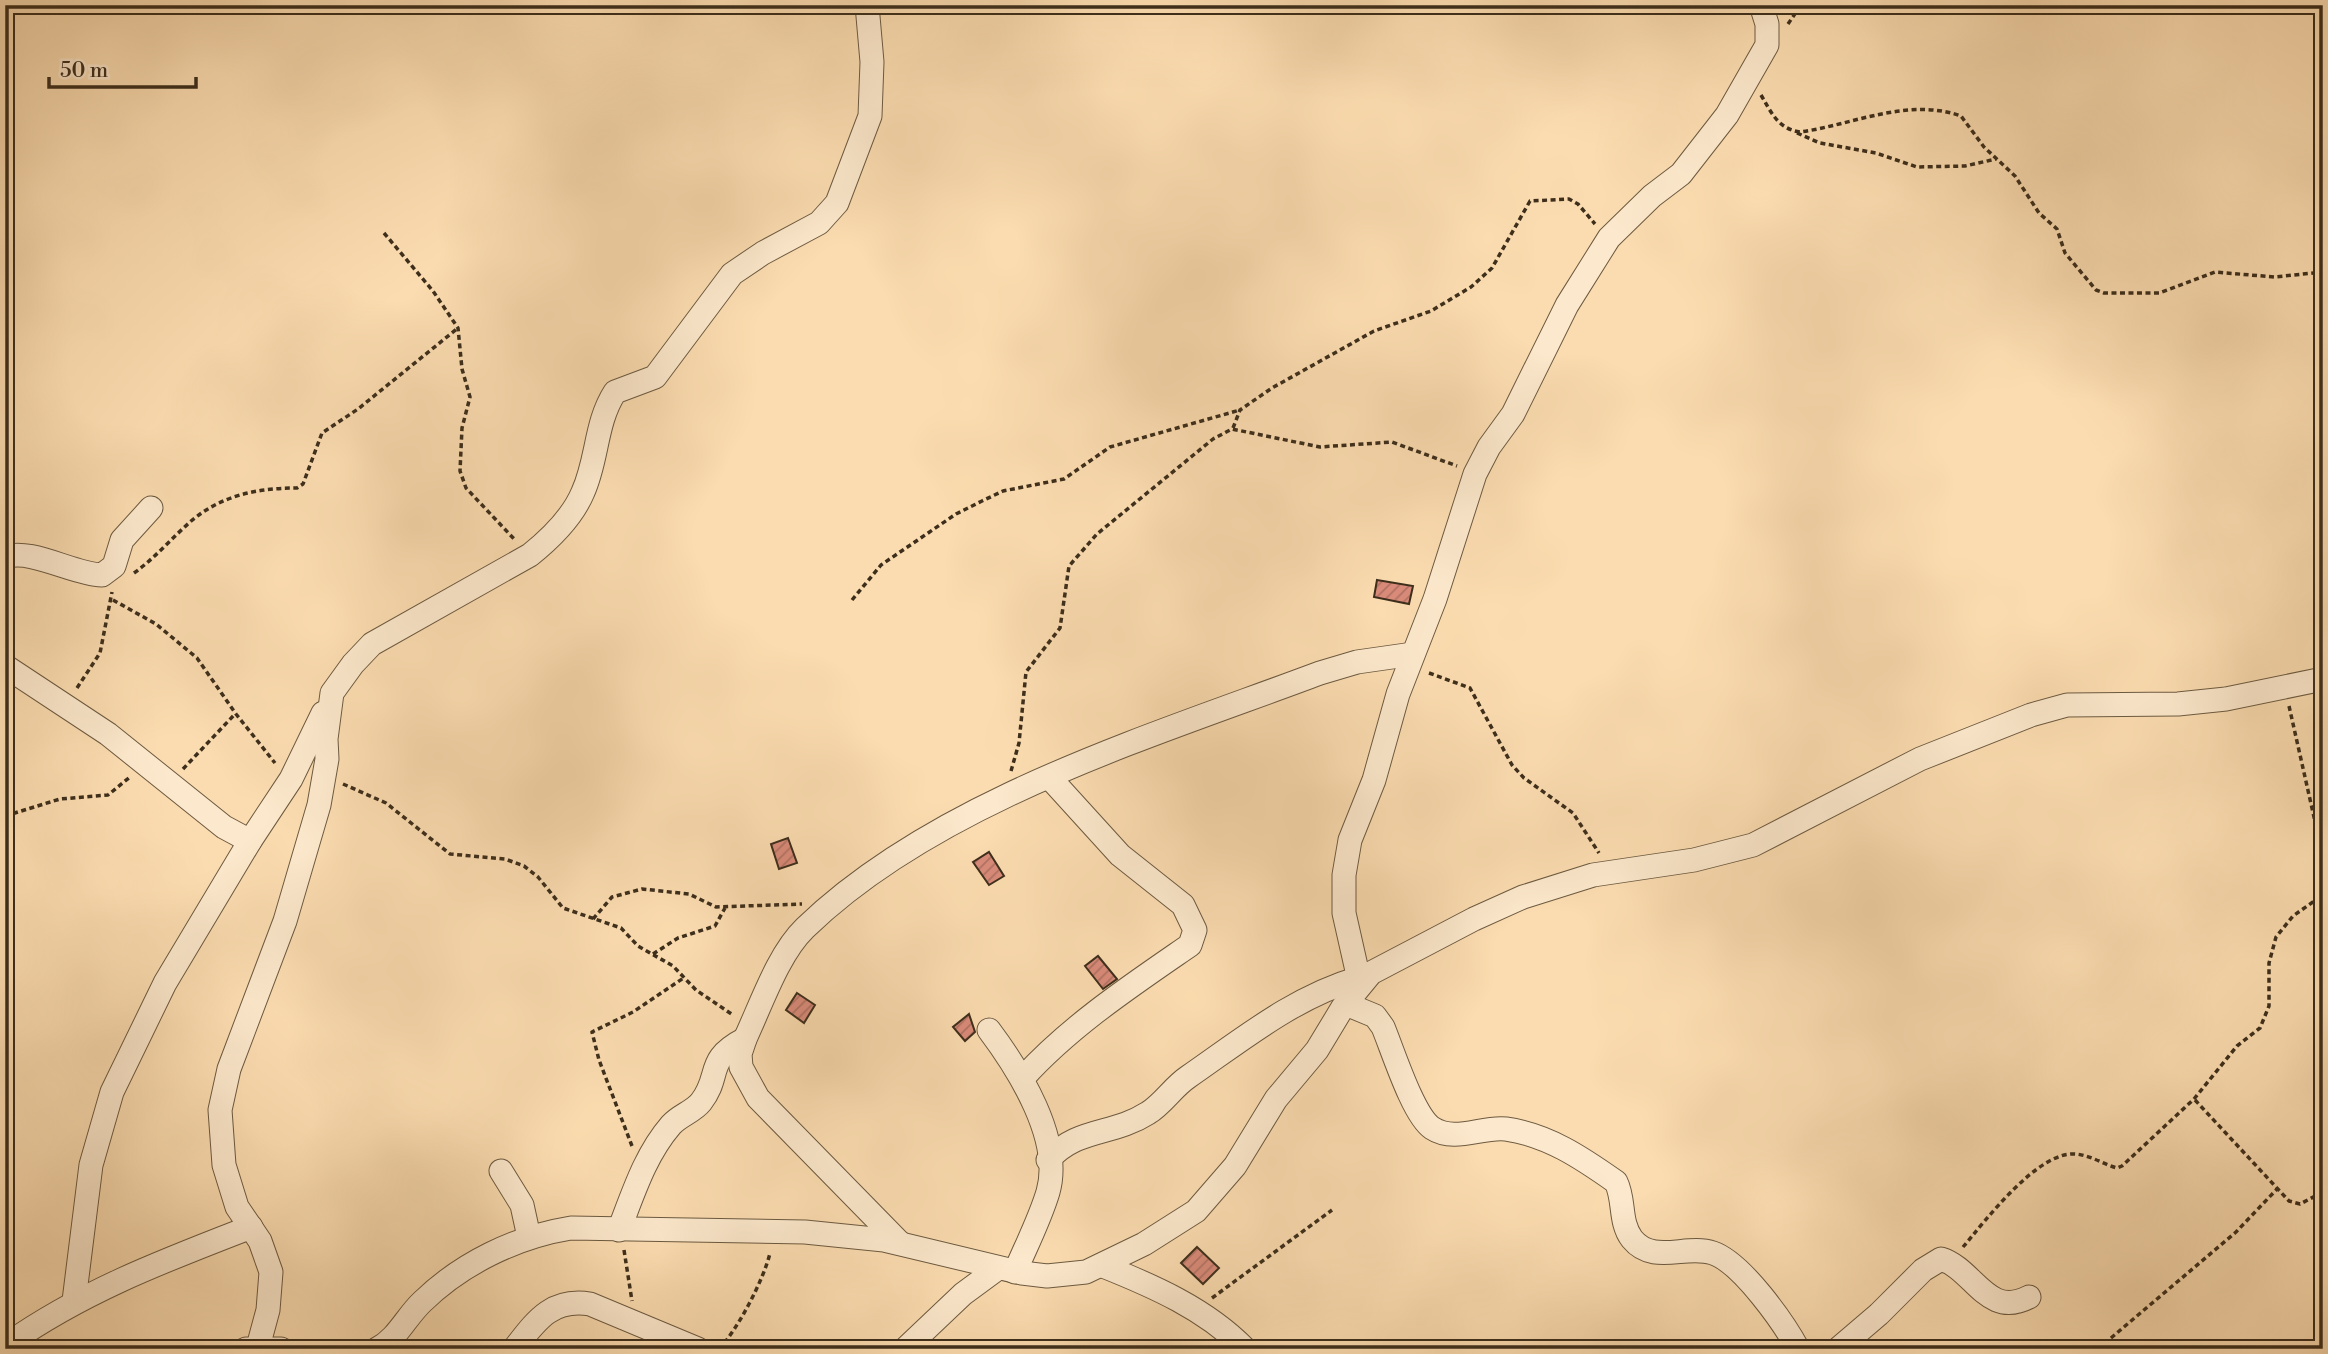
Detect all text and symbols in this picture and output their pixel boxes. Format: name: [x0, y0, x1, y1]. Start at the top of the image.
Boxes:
scale bar: [49, 46, 196, 90]
text: 50 m: [60, 58, 108, 84]

